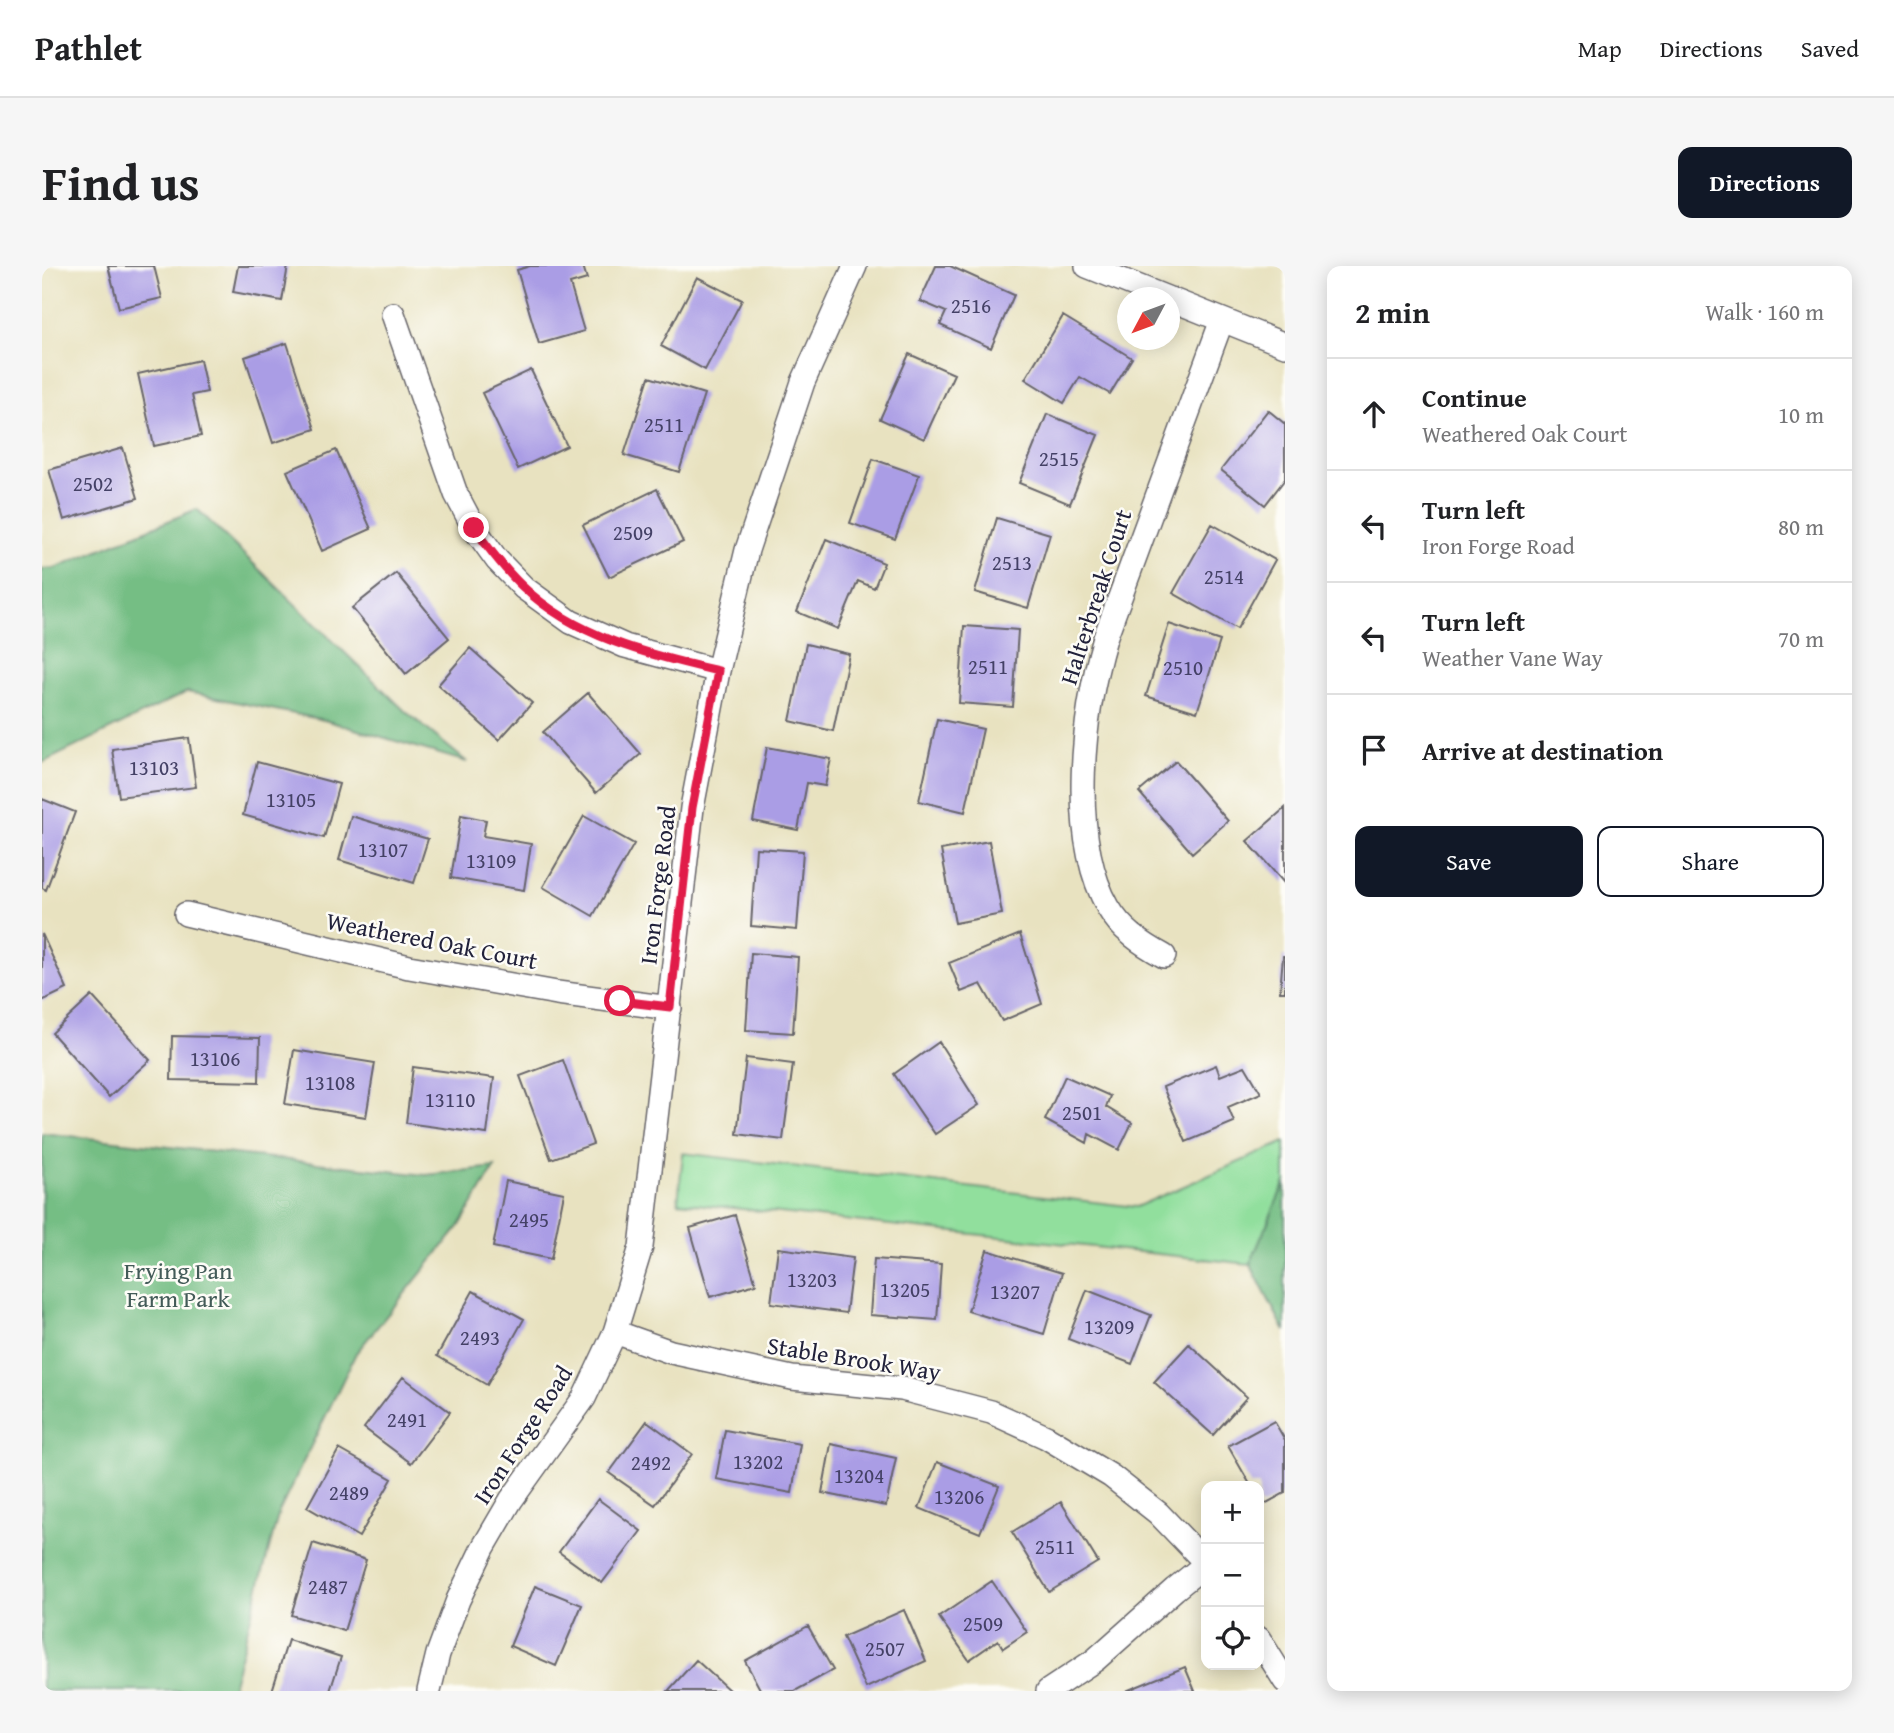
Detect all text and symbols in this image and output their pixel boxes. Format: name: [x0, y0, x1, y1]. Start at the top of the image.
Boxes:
text: Pathlet: [35, 24, 142, 72]
text: Map: [1578, 31, 1622, 66]
text: Directions: [1660, 31, 1763, 66]
text: Saved: [1801, 31, 1859, 66]
text: Find us: [42, 146, 200, 218]
button: Directions: [1678, 147, 1852, 218]
north arrow: [1117, 287, 1180, 350]
house number: 2516: [951, 290, 991, 321]
text: 2 min: [1355, 290, 1430, 334]
text: Walk · 160 m: [1705, 295, 1824, 328]
text: Continue: [1422, 378, 1527, 417]
icon: ahead: [1355, 395, 1393, 433]
text: 10 m: [1778, 398, 1824, 431]
house number: 2511: [644, 409, 684, 440]
text: Weathered Oak Court: [1422, 417, 1627, 450]
house number: 2515: [1039, 443, 1079, 474]
house number: 2502: [73, 468, 113, 499]
text: Turn left: [1422, 490, 1525, 529]
street label: Halterbreak Court: [1051, 504, 1140, 689]
icon: left: [1355, 507, 1393, 545]
text: 80 m: [1778, 510, 1824, 543]
route end: [458, 512, 489, 543]
house number: 2509: [613, 517, 653, 548]
text: Iron Forge Road: [1422, 529, 1575, 562]
house number: 2513: [992, 547, 1032, 578]
house number: 2514: [1204, 561, 1244, 592]
text: Turn left: [1422, 602, 1525, 641]
icon: left: [1355, 619, 1393, 657]
text: 70 m: [1778, 622, 1824, 655]
text: Weather Vane Way: [1422, 641, 1603, 674]
house number: 2511: [968, 651, 1008, 682]
house number: 2510: [1163, 652, 1203, 683]
icon: arrive: [1355, 731, 1393, 769]
text: Arrive at destination: [1422, 731, 1663, 770]
house number: 13103: [129, 752, 179, 783]
house number: 13105: [266, 784, 316, 815]
street label: Iron Forge Road: [630, 803, 685, 966]
button: Save: [1355, 826, 1583, 897]
button: Share: [1597, 826, 1824, 897]
house number: 13107: [358, 834, 408, 865]
house number: 13109: [466, 845, 516, 876]
street label: Weathered Oak Court: [324, 903, 541, 978]
route start: [604, 985, 635, 1016]
house number: 13106: [190, 1043, 240, 1074]
house number: 13108: [305, 1067, 355, 1098]
house number: 13110: [425, 1084, 475, 1115]
house number: 2501: [1062, 1097, 1102, 1128]
house number: 2495: [509, 1204, 549, 1235]
park label: Frying Pan Farm Park: [124, 1253, 233, 1316]
house number: 13203: [787, 1264, 837, 1295]
house number: 13205: [880, 1274, 930, 1305]
house number: 13207: [990, 1276, 1040, 1307]
house number: 13209: [1084, 1311, 1134, 1342]
house number: 2493: [460, 1322, 500, 1353]
street label: Stable Brook Way: [765, 1328, 943, 1389]
street label: Iron Forge Road: [464, 1358, 581, 1511]
house number: 2491: [387, 1404, 427, 1435]
house number: 13202: [733, 1446, 783, 1477]
house number: 2492: [631, 1447, 671, 1478]
house number: 13204: [834, 1460, 884, 1491]
house number: 2489: [329, 1477, 369, 1508]
house number: 13206: [934, 1481, 984, 1512]
map controls: [1201, 1481, 1264, 1670]
button: +: [1201, 1481, 1264, 1544]
house number: 2511: [1035, 1531, 1075, 1562]
button: −: [1201, 1544, 1264, 1607]
house number: 2487: [308, 1571, 348, 1602]
button: locate: [1201, 1607, 1264, 1670]
house number: 2509: [963, 1608, 1003, 1639]
house number: 2507: [865, 1633, 905, 1664]

